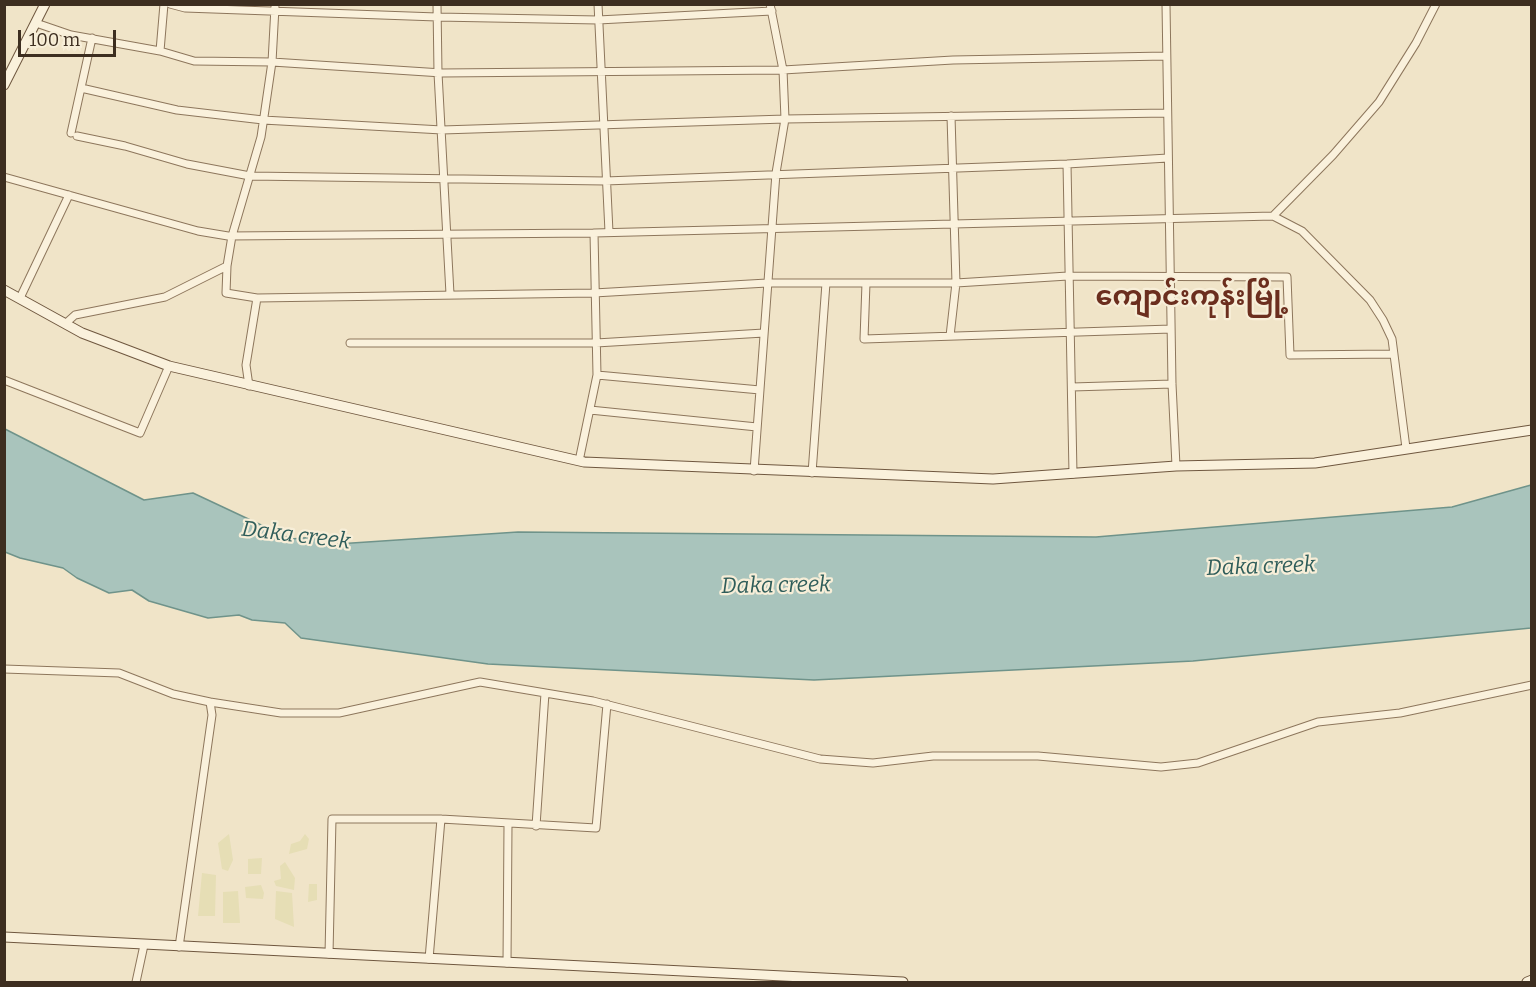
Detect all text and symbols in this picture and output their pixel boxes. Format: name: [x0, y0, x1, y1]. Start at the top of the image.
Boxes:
scale bar: [21, 18, 118, 56]
text: 100 m: [29, 29, 80, 51]
district label: ကျောင်းကုန်းမြို့: [1096, 281, 1288, 313]
water label: Daka creek: [240, 516, 352, 556]
water label: Daka creek: [1206, 552, 1316, 582]
water label: Daka creek: [721, 572, 831, 600]

